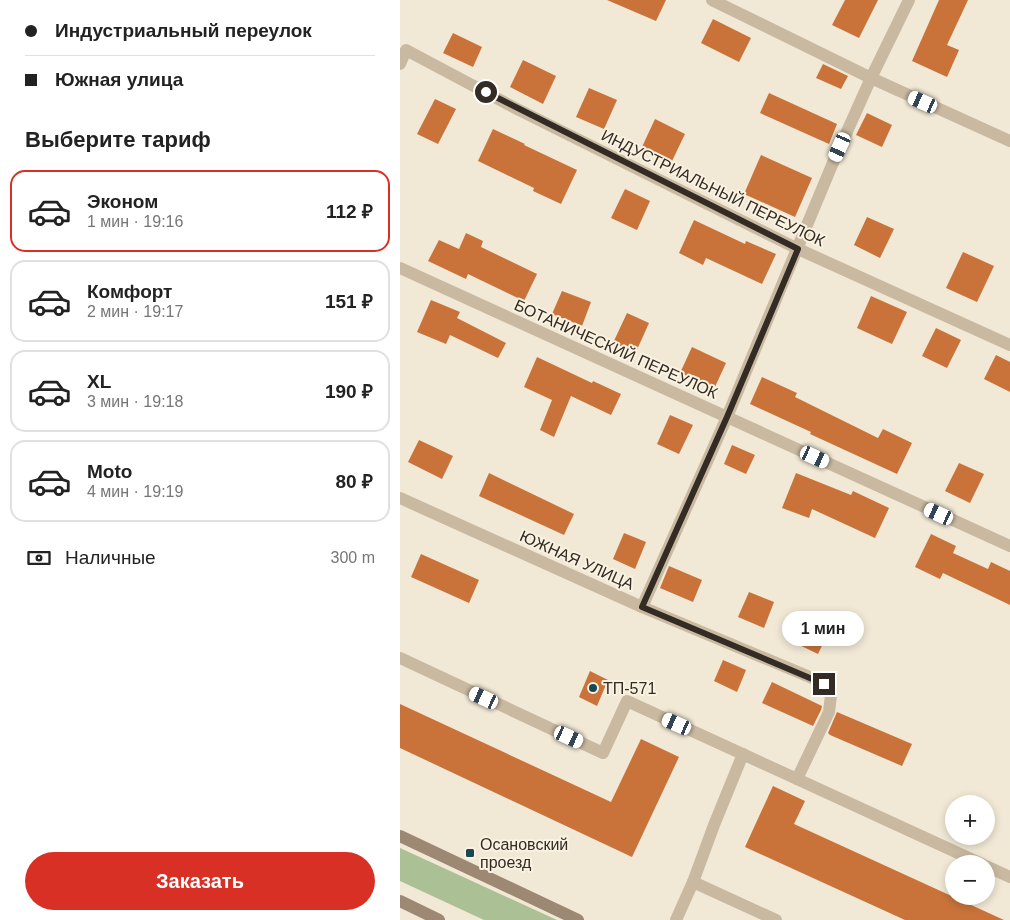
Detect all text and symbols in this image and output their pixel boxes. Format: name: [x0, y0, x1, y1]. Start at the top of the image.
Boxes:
text: Индустриальный переулок: [55, 20, 312, 41]
text: Южная улица: [55, 69, 183, 90]
route start: [475, 81, 497, 103]
car: [906, 89, 939, 115]
street label: ИНДУСТРИАЛЬНЫЙ ПЕРЕУЛОК: [599, 125, 828, 250]
text: Выберите тариф: [25, 127, 211, 152]
car: [827, 130, 852, 164]
icon: car: [27, 189, 72, 234]
text: Эконом: [87, 191, 158, 212]
text: 112 ₽: [326, 201, 373, 222]
text: 1 мин · 19:16: [87, 213, 183, 230]
icon: car: [27, 279, 72, 324]
text: Комфорт: [87, 281, 172, 302]
text: 151 ₽: [325, 291, 373, 312]
street label: БОТАНИЧЕСКИЙ ПЕРЕУЛОК: [512, 295, 721, 402]
text: 2 мин · 19:17: [87, 303, 183, 320]
icon: car: [27, 369, 72, 414]
text: XL: [87, 371, 111, 392]
text: 190 ₽: [325, 381, 373, 402]
text: 3 мин · 19:18: [87, 393, 183, 410]
car: [798, 444, 831, 470]
icon: car: [27, 459, 72, 504]
text: Moto: [87, 461, 132, 482]
text: 80 ₽: [336, 471, 373, 492]
text: 4 мин · 19:19: [87, 483, 183, 500]
car: [922, 501, 955, 527]
street label: ЮЖНАЯ УЛИЦА: [517, 527, 637, 593]
icon: cash: [25, 544, 53, 572]
text: Наличные: [65, 547, 156, 568]
text: 300 m: [331, 549, 375, 566]
callout: 1 мин: [783, 612, 865, 646]
text: 1 мин: [801, 620, 845, 637]
route end: [813, 673, 835, 695]
place label: ТП-571: [603, 680, 656, 697]
marker: ТП-571: [587, 682, 599, 694]
car: [467, 685, 500, 711]
car: [660, 711, 693, 737]
car: [552, 724, 585, 750]
map controls: [945, 795, 995, 905]
button: +: [945, 795, 995, 845]
place label: Осановский проезд: [480, 836, 568, 871]
marker: Осановский проезд: [464, 847, 476, 859]
button: Заказать: [25, 852, 375, 910]
button: −: [945, 855, 995, 905]

